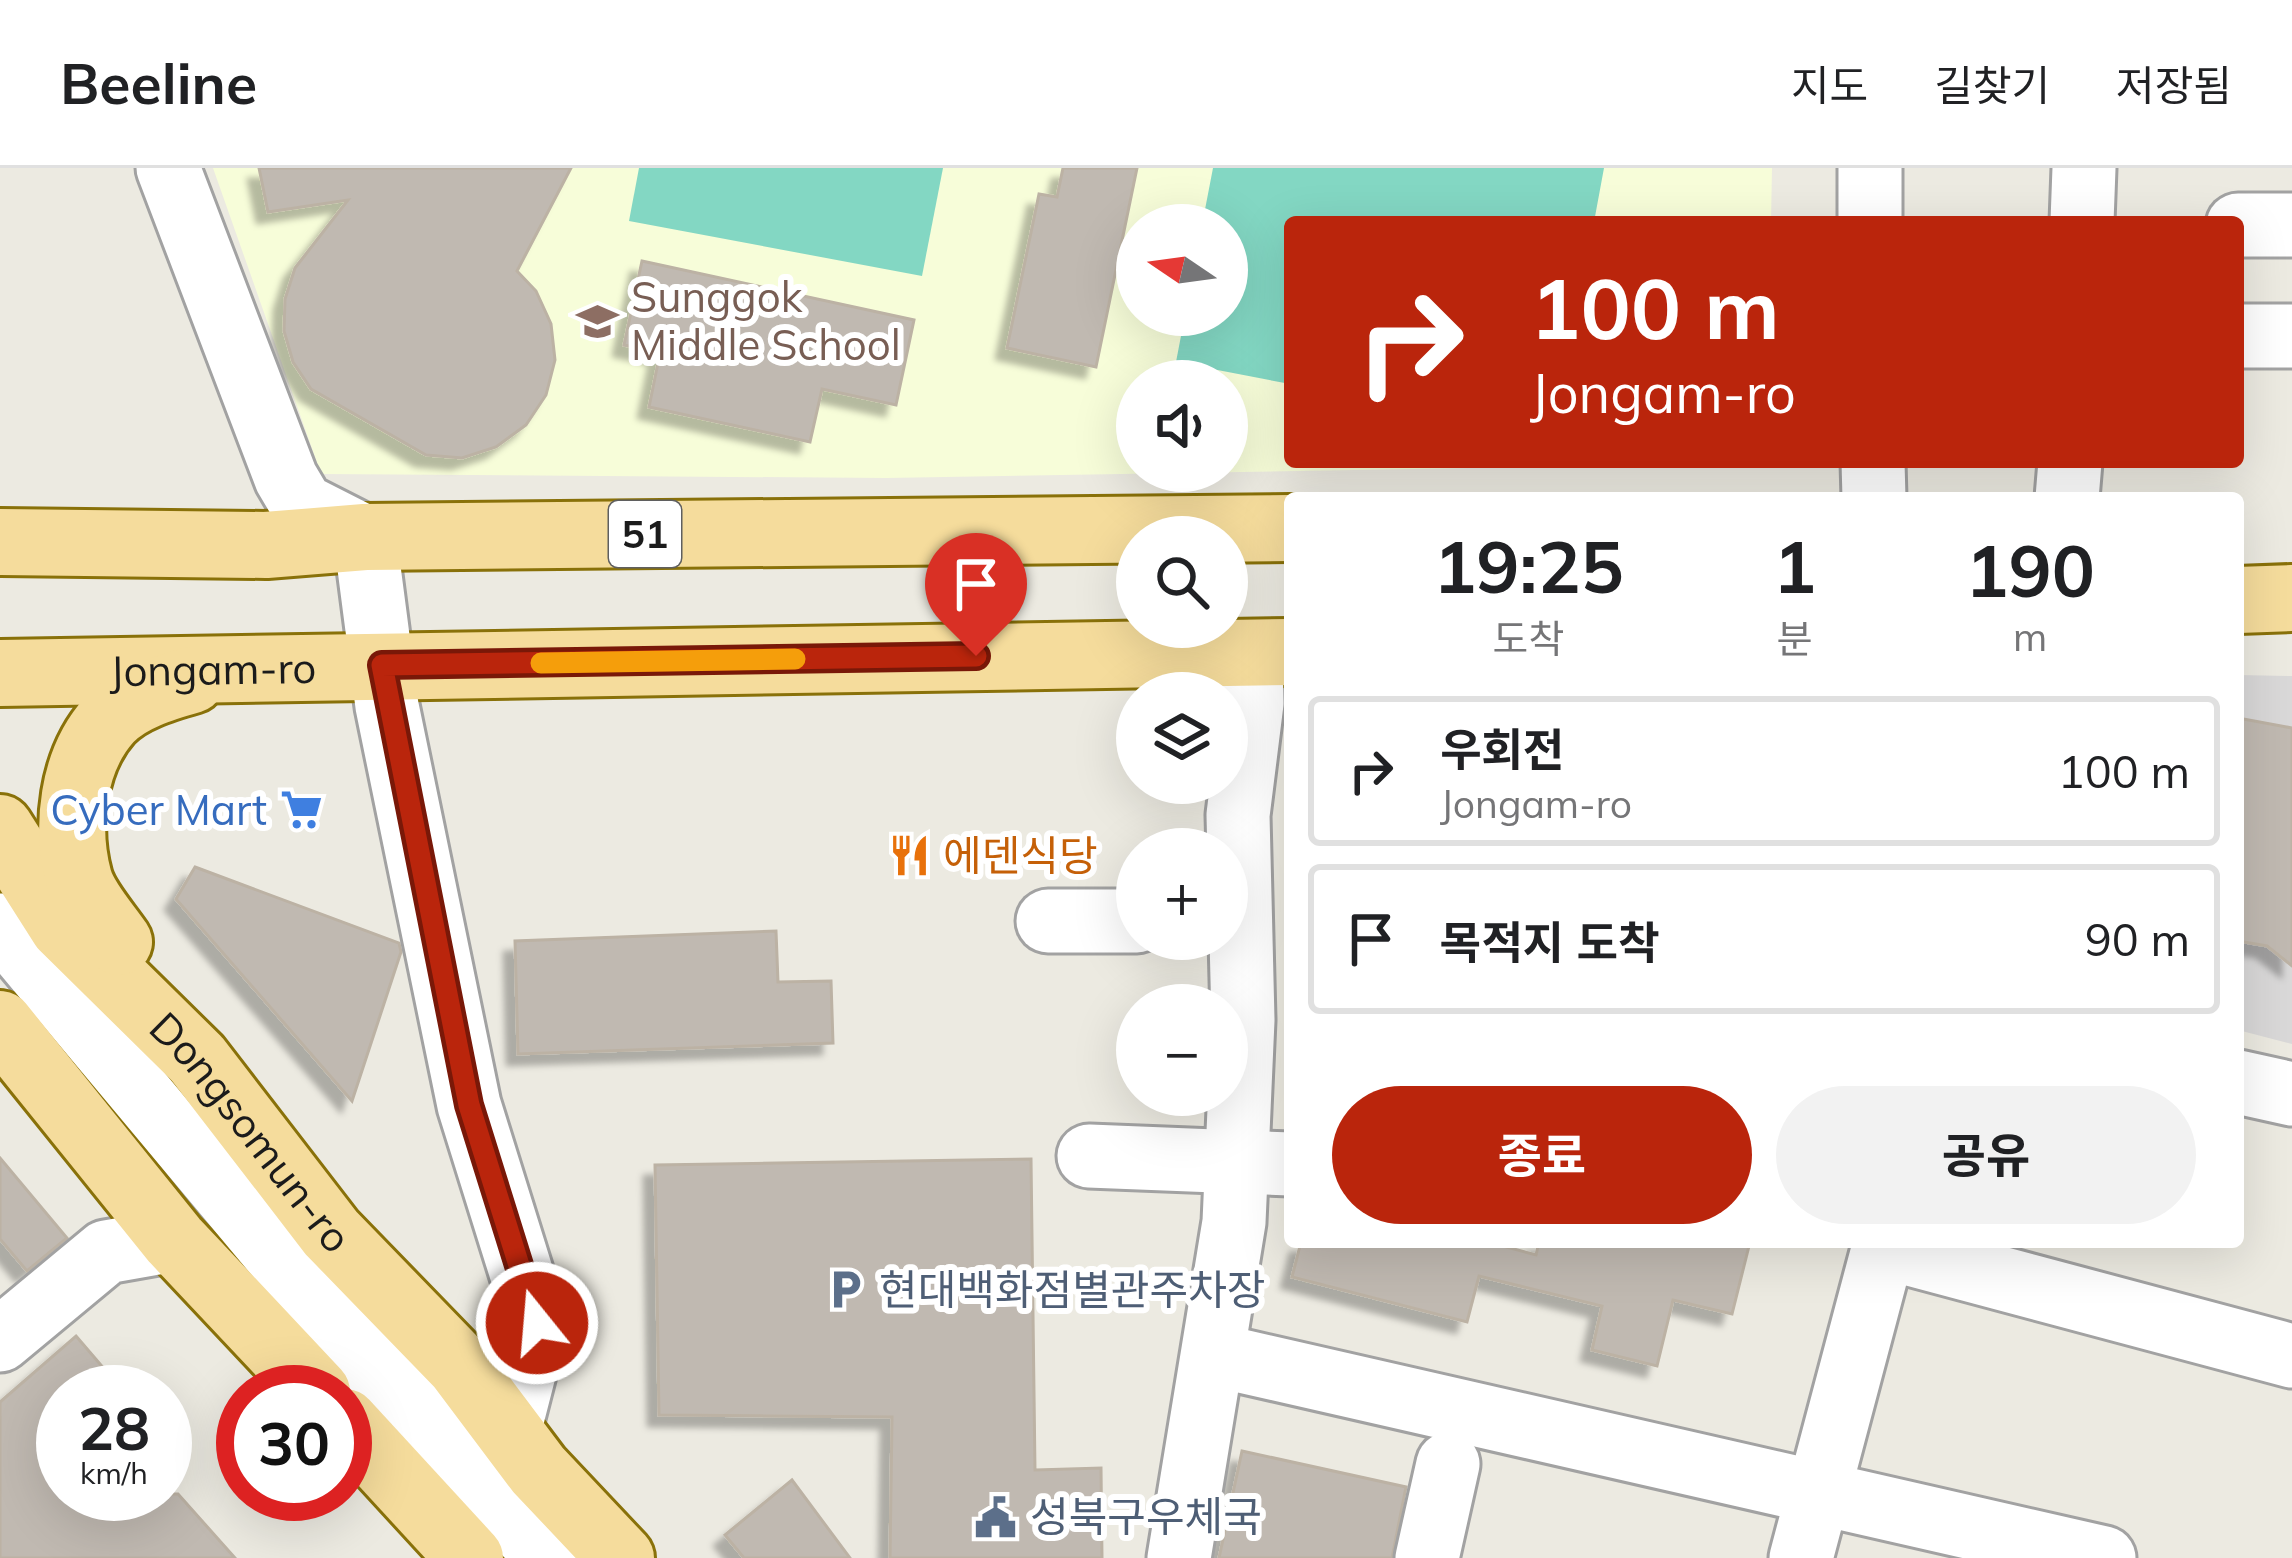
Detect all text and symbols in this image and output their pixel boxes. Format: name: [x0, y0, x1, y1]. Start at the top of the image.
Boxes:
text: Beeline: [60, 47, 257, 118]
text: 지도: [1791, 59, 1868, 112]
text: 길찾기: [1934, 59, 2050, 112]
text: 저장됨: [2116, 59, 2232, 112]
north arrow: [1116, 204, 1248, 336]
map controls: [1116, 204, 1248, 1116]
text: 100 m: [1530, 255, 1780, 360]
icon: right: [1332, 264, 1488, 420]
place label: Sunggok Middle School: [631, 270, 901, 371]
school or university icon: Sunggok Middle School: [574, 298, 620, 344]
text: Jongam-ro: [1530, 359, 1796, 427]
button: sound: [1116, 360, 1248, 492]
road number: 51: [609, 501, 681, 567]
button: search: [1116, 516, 1248, 648]
text: 19:25: [1433, 521, 1624, 611]
text: 1: [1773, 521, 1816, 611]
text: 190: [1965, 525, 2095, 615]
pin: [925, 533, 1027, 656]
icon: arrive: [943, 551, 1009, 617]
text: m: [2013, 612, 2047, 661]
text: 도착: [1493, 614, 1564, 663]
text: 분: [1777, 614, 1812, 663]
street label: Jongam-ro: [109, 641, 317, 697]
button: layers: [1116, 672, 1248, 804]
text: 우회전: [1440, 721, 1564, 777]
icon: right: [1338, 738, 1404, 804]
text: 100 m: [2058, 743, 2190, 799]
text: Jongam-ro: [1440, 779, 1632, 828]
place label: Cyber Mart: [50, 783, 267, 836]
supermarket icon: Cyber Mart: [278, 787, 324, 833]
button: +: [1116, 828, 1248, 960]
place label: 에덴식당: [943, 829, 1098, 882]
restaurant icon: 에덴식당: [886, 833, 932, 879]
icon: arrive: [1338, 906, 1404, 972]
text: 90 m: [2085, 911, 2190, 967]
text: 목적지 도착: [1440, 914, 1659, 970]
button: −: [1116, 984, 1248, 1116]
street label: Dongsomun-ro: [139, 1001, 362, 1264]
button: 종료: [1332, 1086, 1752, 1224]
button: 공유: [1776, 1086, 2196, 1224]
position arrow: [474, 1260, 600, 1386]
place label: 현대백화점별관주차장: [879, 1263, 1265, 1316]
parking icon: 현대백화점별관주차장: [822, 1267, 868, 1313]
speed limit sign: 30: [216, 1365, 372, 1521]
text: 28: [78, 1390, 150, 1465]
text: km/h: [80, 1454, 148, 1492]
place label: 성북구우체국: [1030, 1490, 1262, 1543]
public building icon: 성북구우체국: [973, 1494, 1019, 1540]

